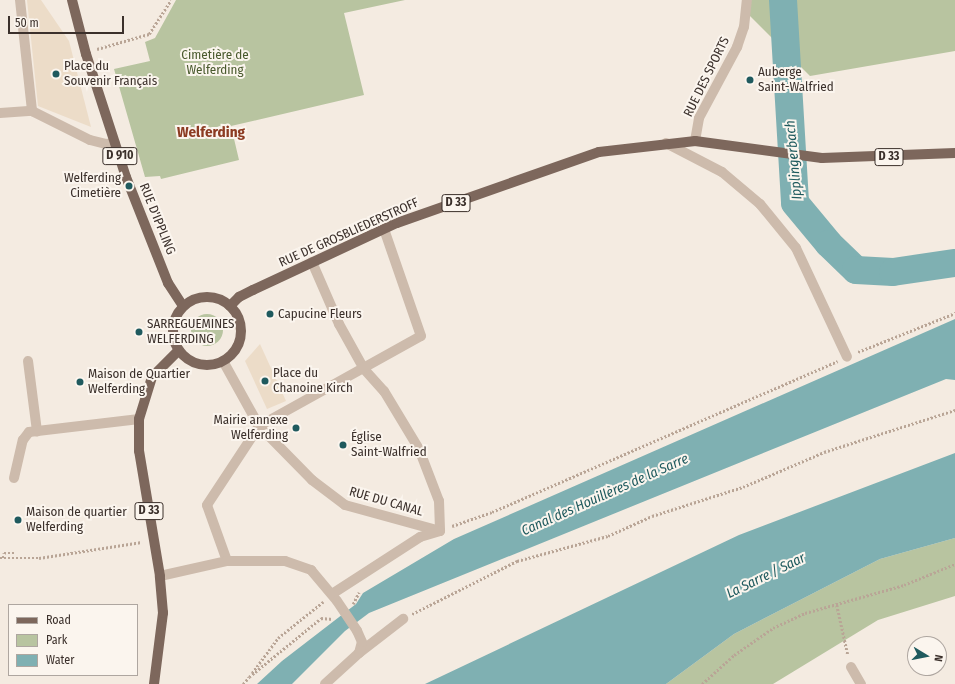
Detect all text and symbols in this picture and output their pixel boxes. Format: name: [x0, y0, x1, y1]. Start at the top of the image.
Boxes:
scale bar: [10, 8, 126, 34]
text: 50 m: [15, 16, 39, 30]
street label: RUE DES SPORTS: [681, 34, 733, 120]
park label: Cimetière de Welferding: [181, 48, 249, 79]
place label: Place du Souvenir Français: [64, 59, 157, 90]
place label: Auberge Saint-Walfried: [758, 65, 834, 96]
marker: Place du Souvenir Français: [51, 69, 61, 79]
marker: Auberge Saint-Walfried: [745, 75, 755, 85]
water label: Ipplingerbach: [782, 120, 806, 200]
district label: Welferding: [177, 124, 245, 142]
road number: D 910: [102, 146, 138, 166]
road number: D 33: [874, 147, 904, 167]
place label: Welferding Cimetière: [64, 171, 121, 202]
marker: Welferding Cimetière: [124, 181, 134, 191]
street label: RUE D'IPPLING: [136, 181, 178, 257]
road number: D 33: [441, 193, 471, 213]
street label: RUE DE GROSBLIEDERSTROFF: [277, 195, 421, 271]
place label: Capucine Fleurs: [278, 306, 362, 322]
marker: Capucine Fleurs: [265, 309, 275, 319]
place label: SARREGUEMINES WELFERDING: [147, 317, 234, 348]
marker: SARREGUEMINES WELFERDING: [134, 327, 144, 337]
place label: Place du Chanoine Kirch: [273, 366, 353, 397]
place label: Maison de Quartier Welferding: [88, 367, 190, 398]
marker: Place du Chanoine Kirch: [260, 376, 270, 386]
marker: Maison de Quartier Welferding: [75, 377, 85, 387]
place label: Mairie annexe Welferding: [213, 413, 288, 444]
marker: Mairie annexe Welferding: [291, 423, 301, 433]
place label: Église Saint-Walfried: [351, 430, 427, 461]
marker: Église Saint-Walfried: [338, 440, 348, 450]
water label: Canal des Houillères de la Sarre: [519, 451, 691, 539]
street label: RUE DU CANAL: [347, 484, 425, 520]
road number: D 33: [134, 501, 164, 521]
place label: Maison de quartier Welferding: [26, 505, 127, 536]
marker: Maison de quartier Welferding: [13, 515, 23, 525]
water label: La Sarre / Saar: [724, 550, 808, 602]
legend: [8, 604, 138, 676]
text: Road: [46, 613, 71, 627]
text: Park: [46, 633, 67, 647]
north arrow: [907, 636, 947, 676]
text: Water: [46, 653, 74, 667]
text: N: [931, 654, 945, 662]

